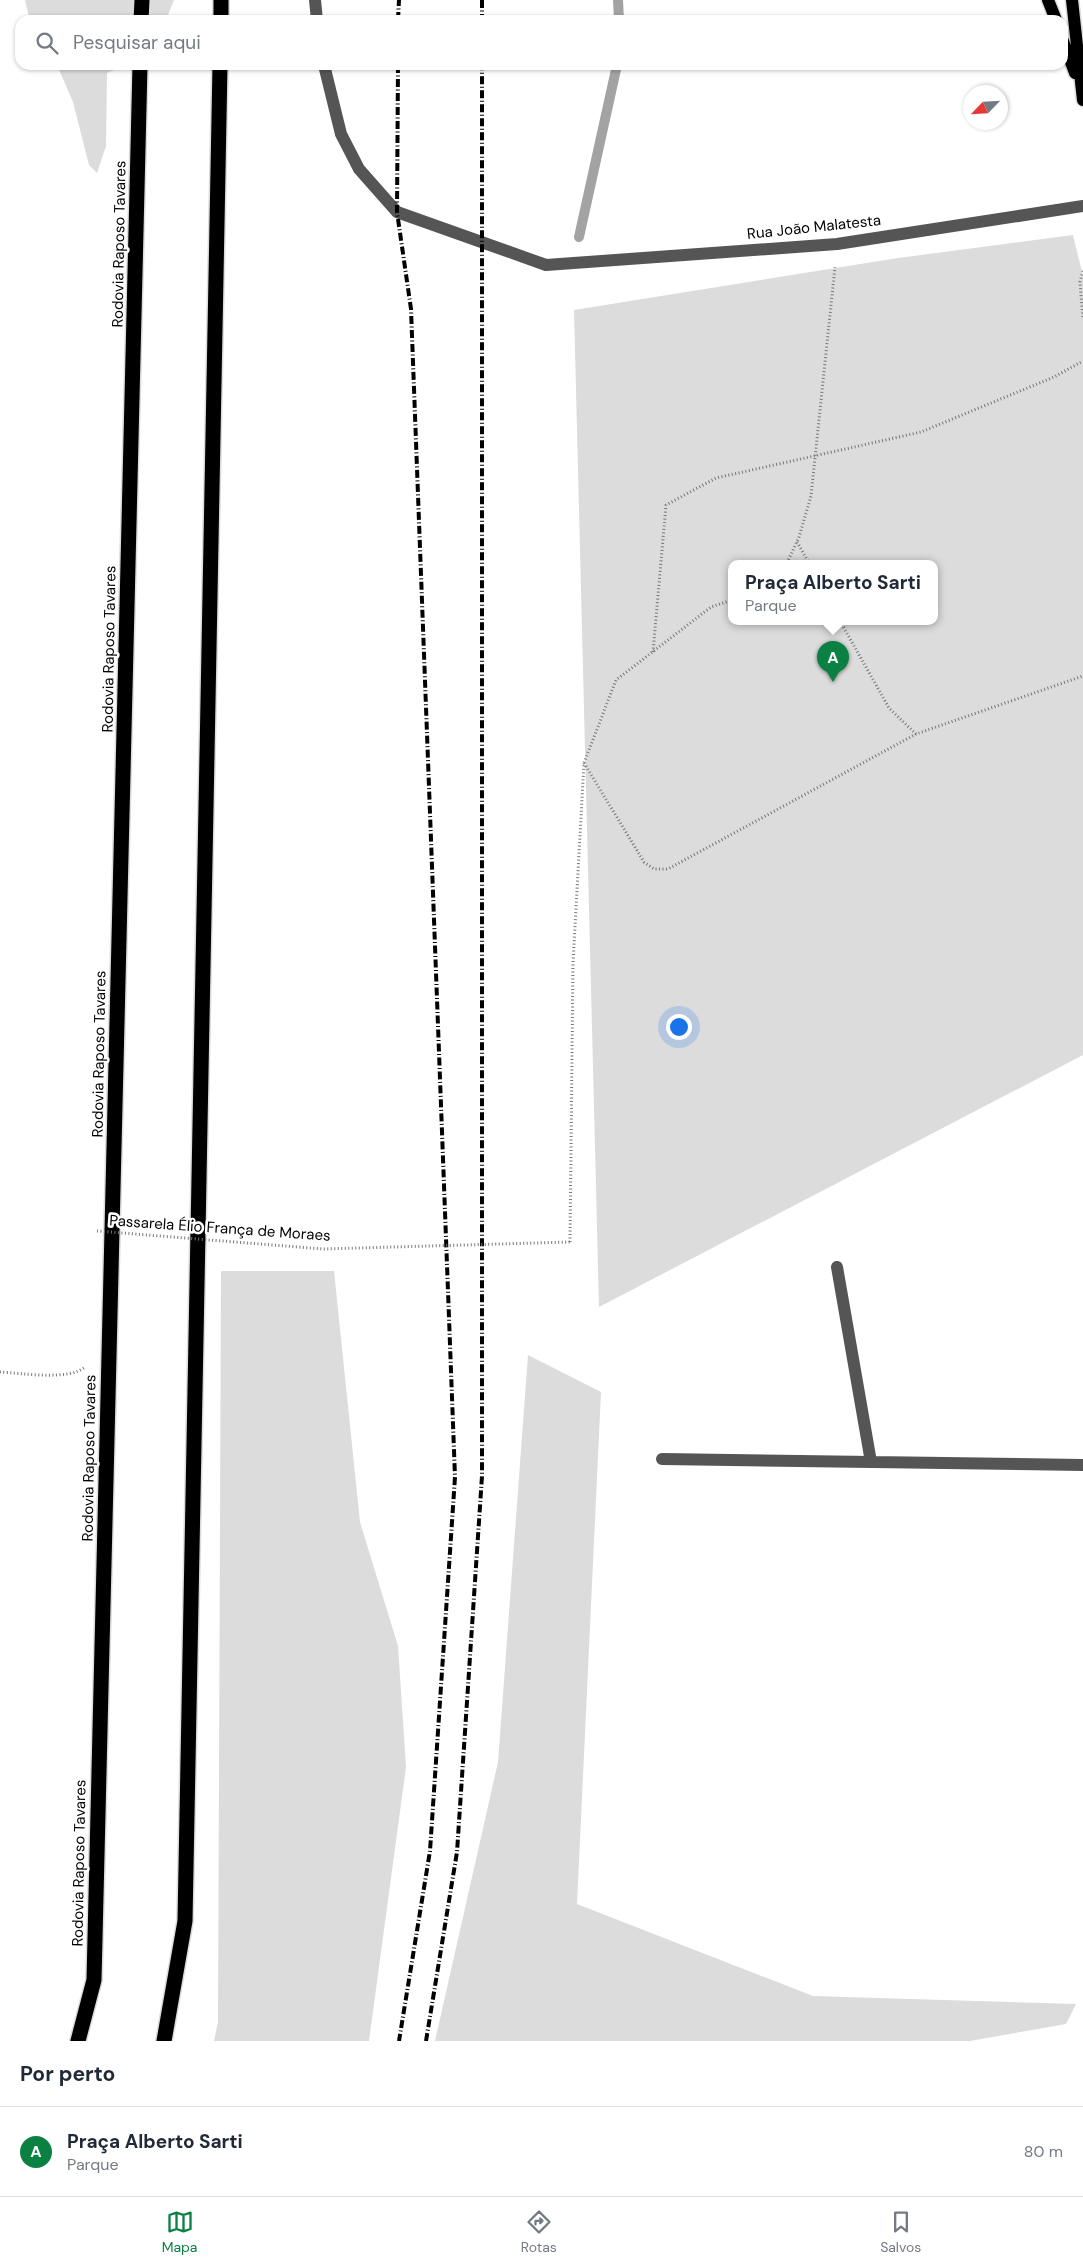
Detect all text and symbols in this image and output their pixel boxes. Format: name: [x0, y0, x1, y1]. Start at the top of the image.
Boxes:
search box: [15, 15, 1068, 70]
icon: search: [33, 29, 61, 57]
text: Pesquisar aqui: [73, 30, 201, 55]
north arrow: [963, 85, 1008, 130]
street label: Rodovia Raposo Tavares: [108, 160, 130, 328]
street label: Rua João Malatesta: [746, 210, 882, 244]
popup: [728, 560, 938, 625]
street label: Rodovia Raposo Tavares: [98, 565, 120, 733]
text: Praça Alberto Sarti: [745, 570, 921, 595]
text: Parque: [745, 595, 797, 616]
pin: A: [817, 641, 849, 682]
street label: Rodovia Raposo Tavares: [88, 970, 110, 1138]
your location: [666, 1014, 692, 1040]
street label: Passarela Élio França de Moraes: [109, 1210, 331, 1246]
street label: Rodovia Raposo Tavares: [78, 1374, 100, 1542]
street label: Rodovia Raposo Tavares: [68, 1779, 90, 1947]
text: Por perto: [20, 2060, 115, 2088]
text: Praça Alberto Sarti: [67, 2129, 243, 2154]
text: A: [30, 2141, 42, 2162]
text: 80 m: [1024, 2141, 1063, 2162]
text: Parque: [67, 2154, 119, 2175]
tab: Mapa: [162, 2208, 197, 2256]
tab: Rotas: [521, 2208, 557, 2256]
tab: Salvos: [880, 2208, 921, 2256]

